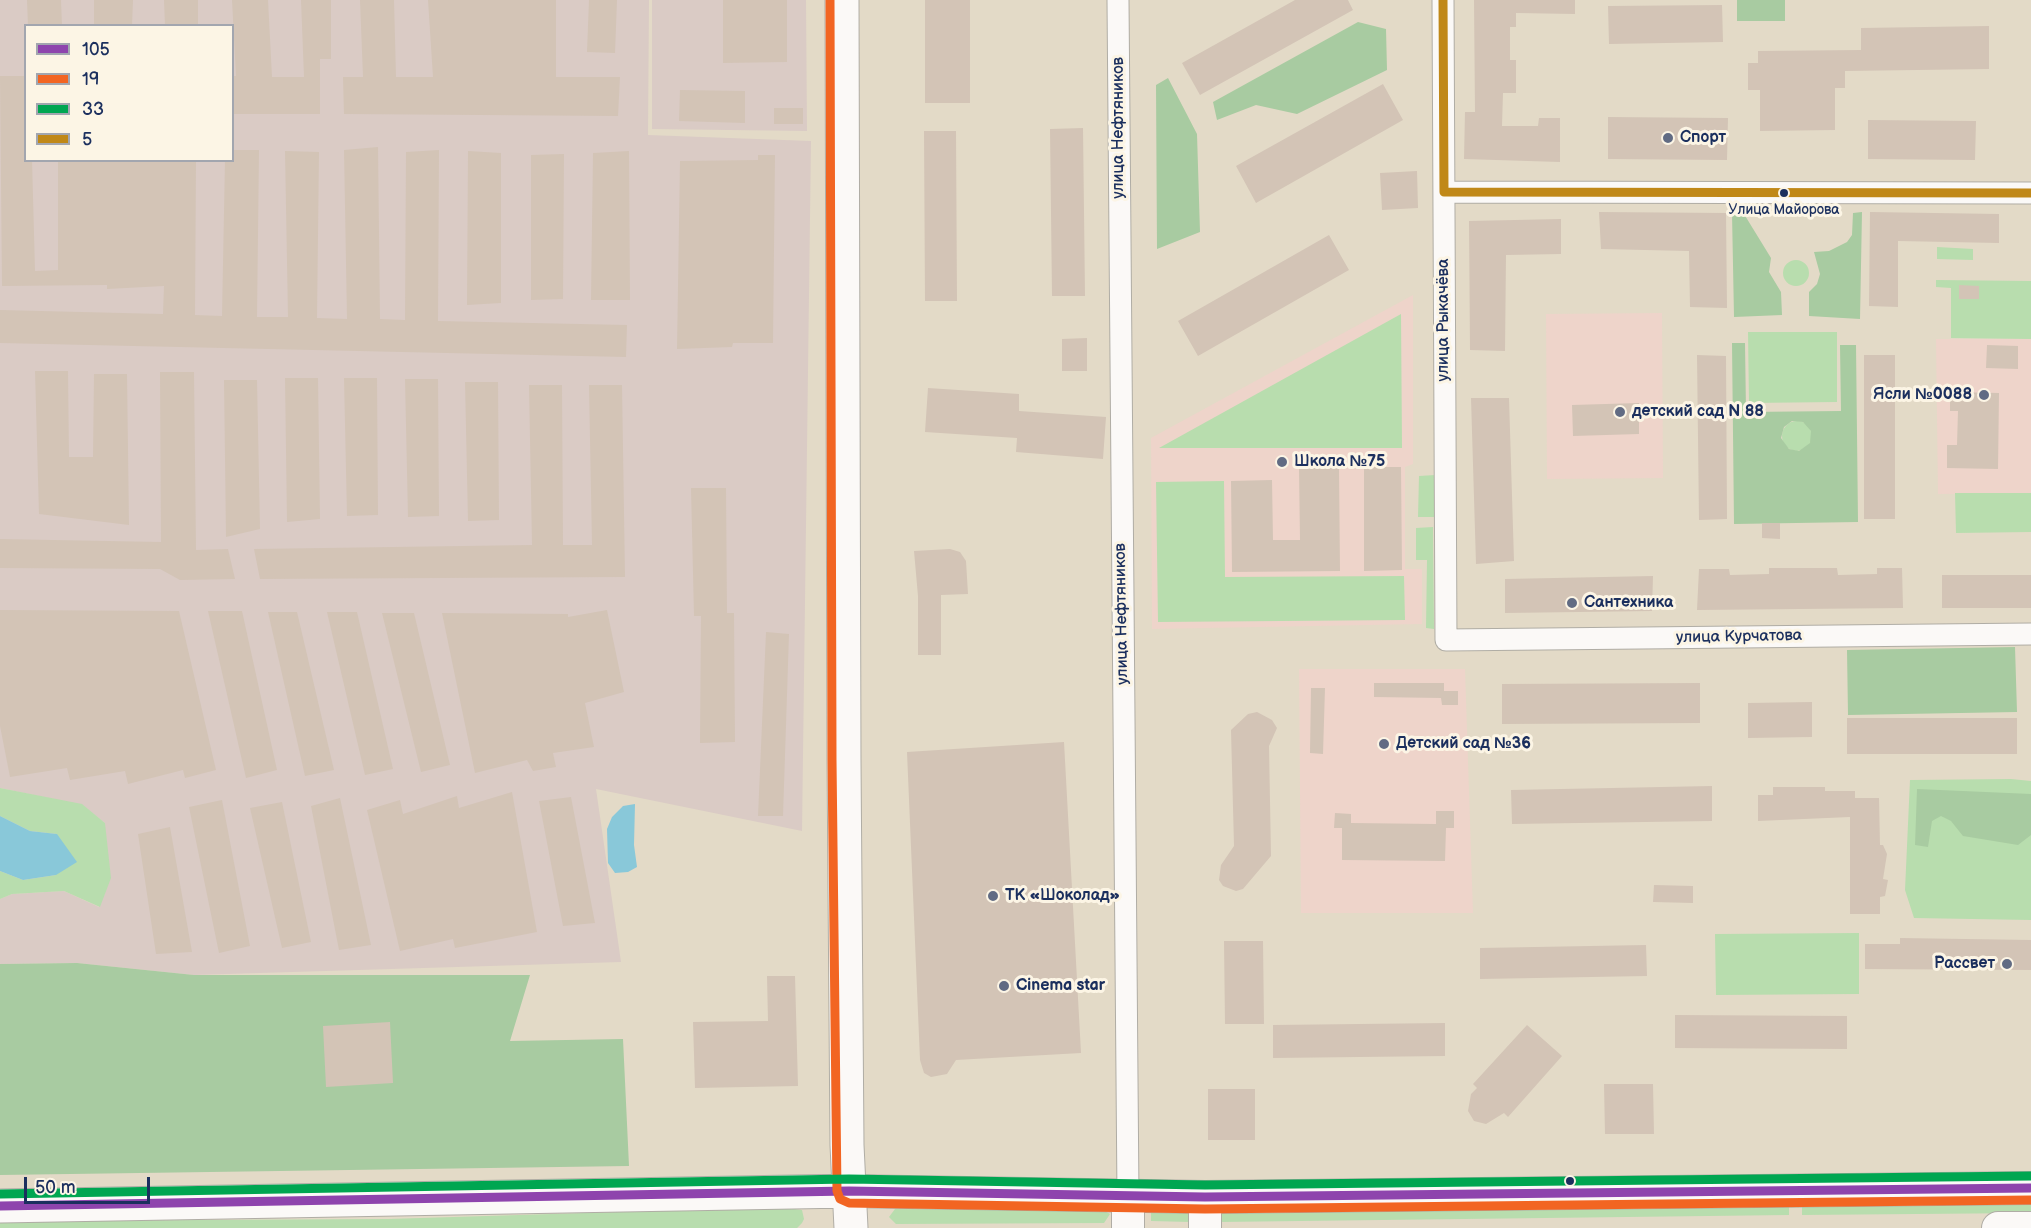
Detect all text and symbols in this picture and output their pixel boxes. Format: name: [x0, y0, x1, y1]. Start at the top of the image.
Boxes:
legend: [24, 24, 234, 162]
text: 105: [82, 39, 110, 60]
street label: улица Нефтяников: [1109, 57, 1129, 199]
text: 19: [82, 69, 99, 90]
text: 33: [82, 99, 104, 120]
place label: Спорт: [1680, 128, 1726, 148]
text: 5: [82, 129, 92, 150]
marker: Спорт: [1661, 131, 1675, 145]
marker: Улица Майорова: [1778, 187, 1790, 199]
place label: Улица Майорова: [1728, 202, 1840, 218]
street label: улица Рыкачёва: [1434, 259, 1454, 381]
place label: Ясли №0088: [1873, 385, 1972, 405]
marker: Ясли №0088: [1977, 388, 1991, 402]
place label: детский сад N 88: [1632, 402, 1764, 422]
marker: детский сад N 88: [1613, 405, 1627, 419]
place label: Школа №75: [1294, 452, 1385, 472]
marker: Школа №75: [1275, 455, 1289, 469]
street label: улица Нефтяников: [1111, 543, 1133, 685]
place label: Сантехника: [1584, 593, 1673, 613]
marker: Сантехника: [1565, 596, 1579, 610]
street label: улица Курчатова: [1676, 626, 1802, 648]
place label: Детский сад №36: [1396, 734, 1531, 754]
marker: Детский сад №36: [1377, 737, 1391, 751]
place label: ТК «Шоколад»: [1005, 886, 1120, 906]
marker: ТК «Шоколад»: [986, 889, 1000, 903]
place label: Рассвет: [1934, 954, 1995, 974]
marker: Рассвет: [2000, 957, 2014, 971]
place label: Cinema star: [1016, 976, 1105, 996]
marker: Cinema star: [997, 979, 1011, 993]
scale bar: [27, 1165, 153, 1203]
unlabelled marker: [1564, 1175, 1576, 1187]
text: 50 m: [35, 1177, 76, 1198]

